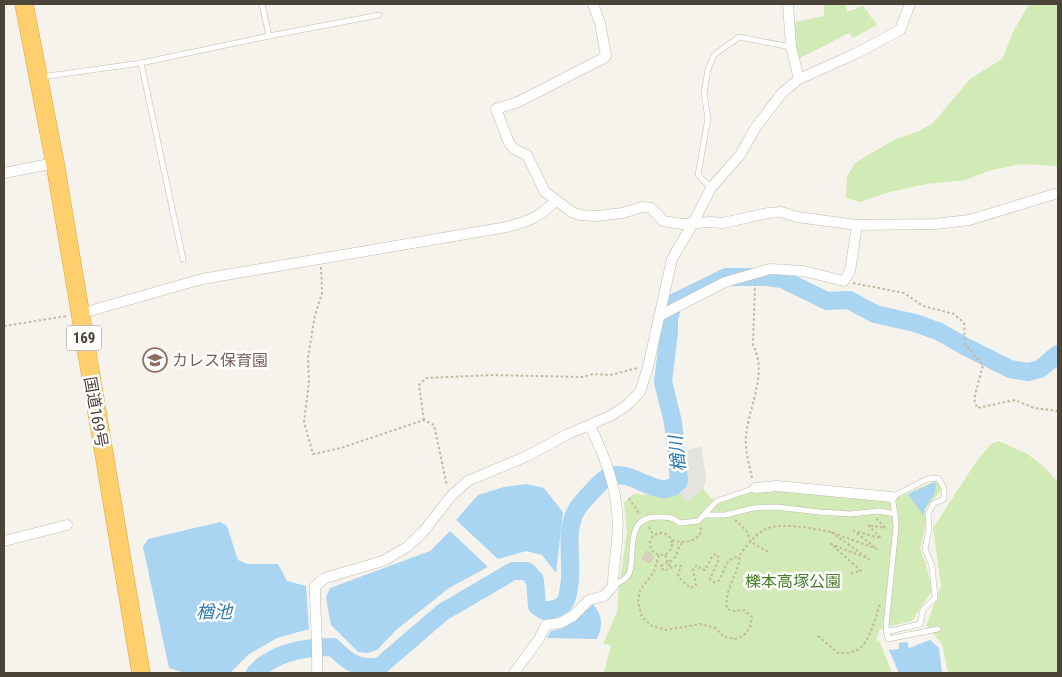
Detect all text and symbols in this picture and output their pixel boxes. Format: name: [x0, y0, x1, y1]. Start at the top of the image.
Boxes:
road number: 169: [66, 326, 102, 350]
school or university icon: カレス保育園: [142, 347, 168, 373]
place label: カレス保育園: [172, 351, 268, 370]
street label: 国道169号: [80, 375, 112, 449]
water label: 楢川: [664, 433, 689, 473]
park label: 櫟本高塚公園: [745, 572, 841, 591]
water label: 楢池: [196, 601, 234, 622]

